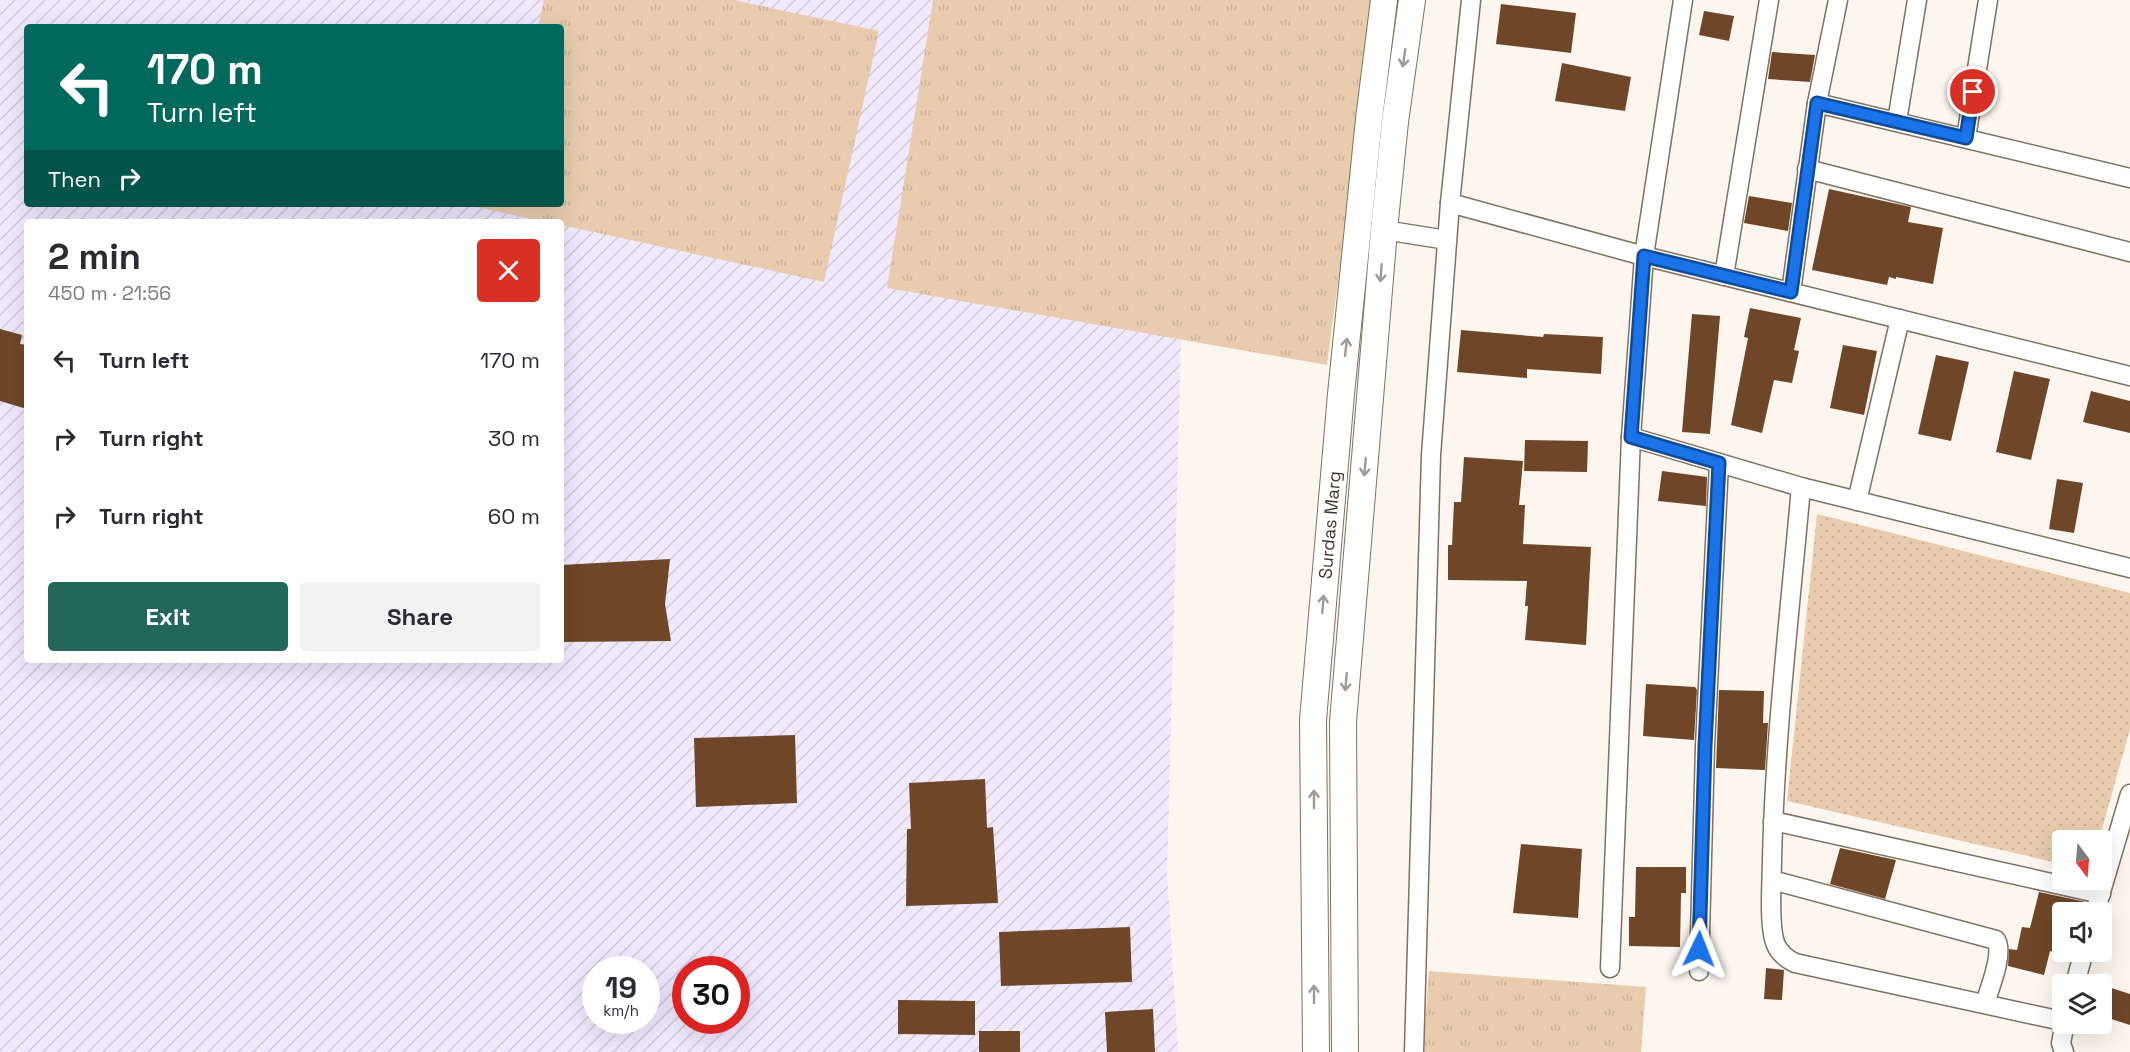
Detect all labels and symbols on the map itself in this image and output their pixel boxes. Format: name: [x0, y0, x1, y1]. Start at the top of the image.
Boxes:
one-way arrow: [1399, 48, 1410, 67]
pin: [1947, 66, 1998, 117]
one-way arrow: [1375, 262, 1386, 282]
one-way arrow: [1341, 338, 1352, 357]
one-way arrow: [1359, 456, 1370, 476]
street label: Surdas Marg: [1313, 470, 1346, 580]
one-way arrow: [1318, 594, 1329, 614]
one-way arrow: [1340, 672, 1351, 692]
one-way arrow: [1308, 789, 1320, 809]
north arrow: [2052, 830, 2112, 890]
position arrow: [1667, 917, 1731, 981]
speed limit sign: 30: [672, 956, 750, 1034]
one-way arrow: [1308, 984, 1320, 1004]

